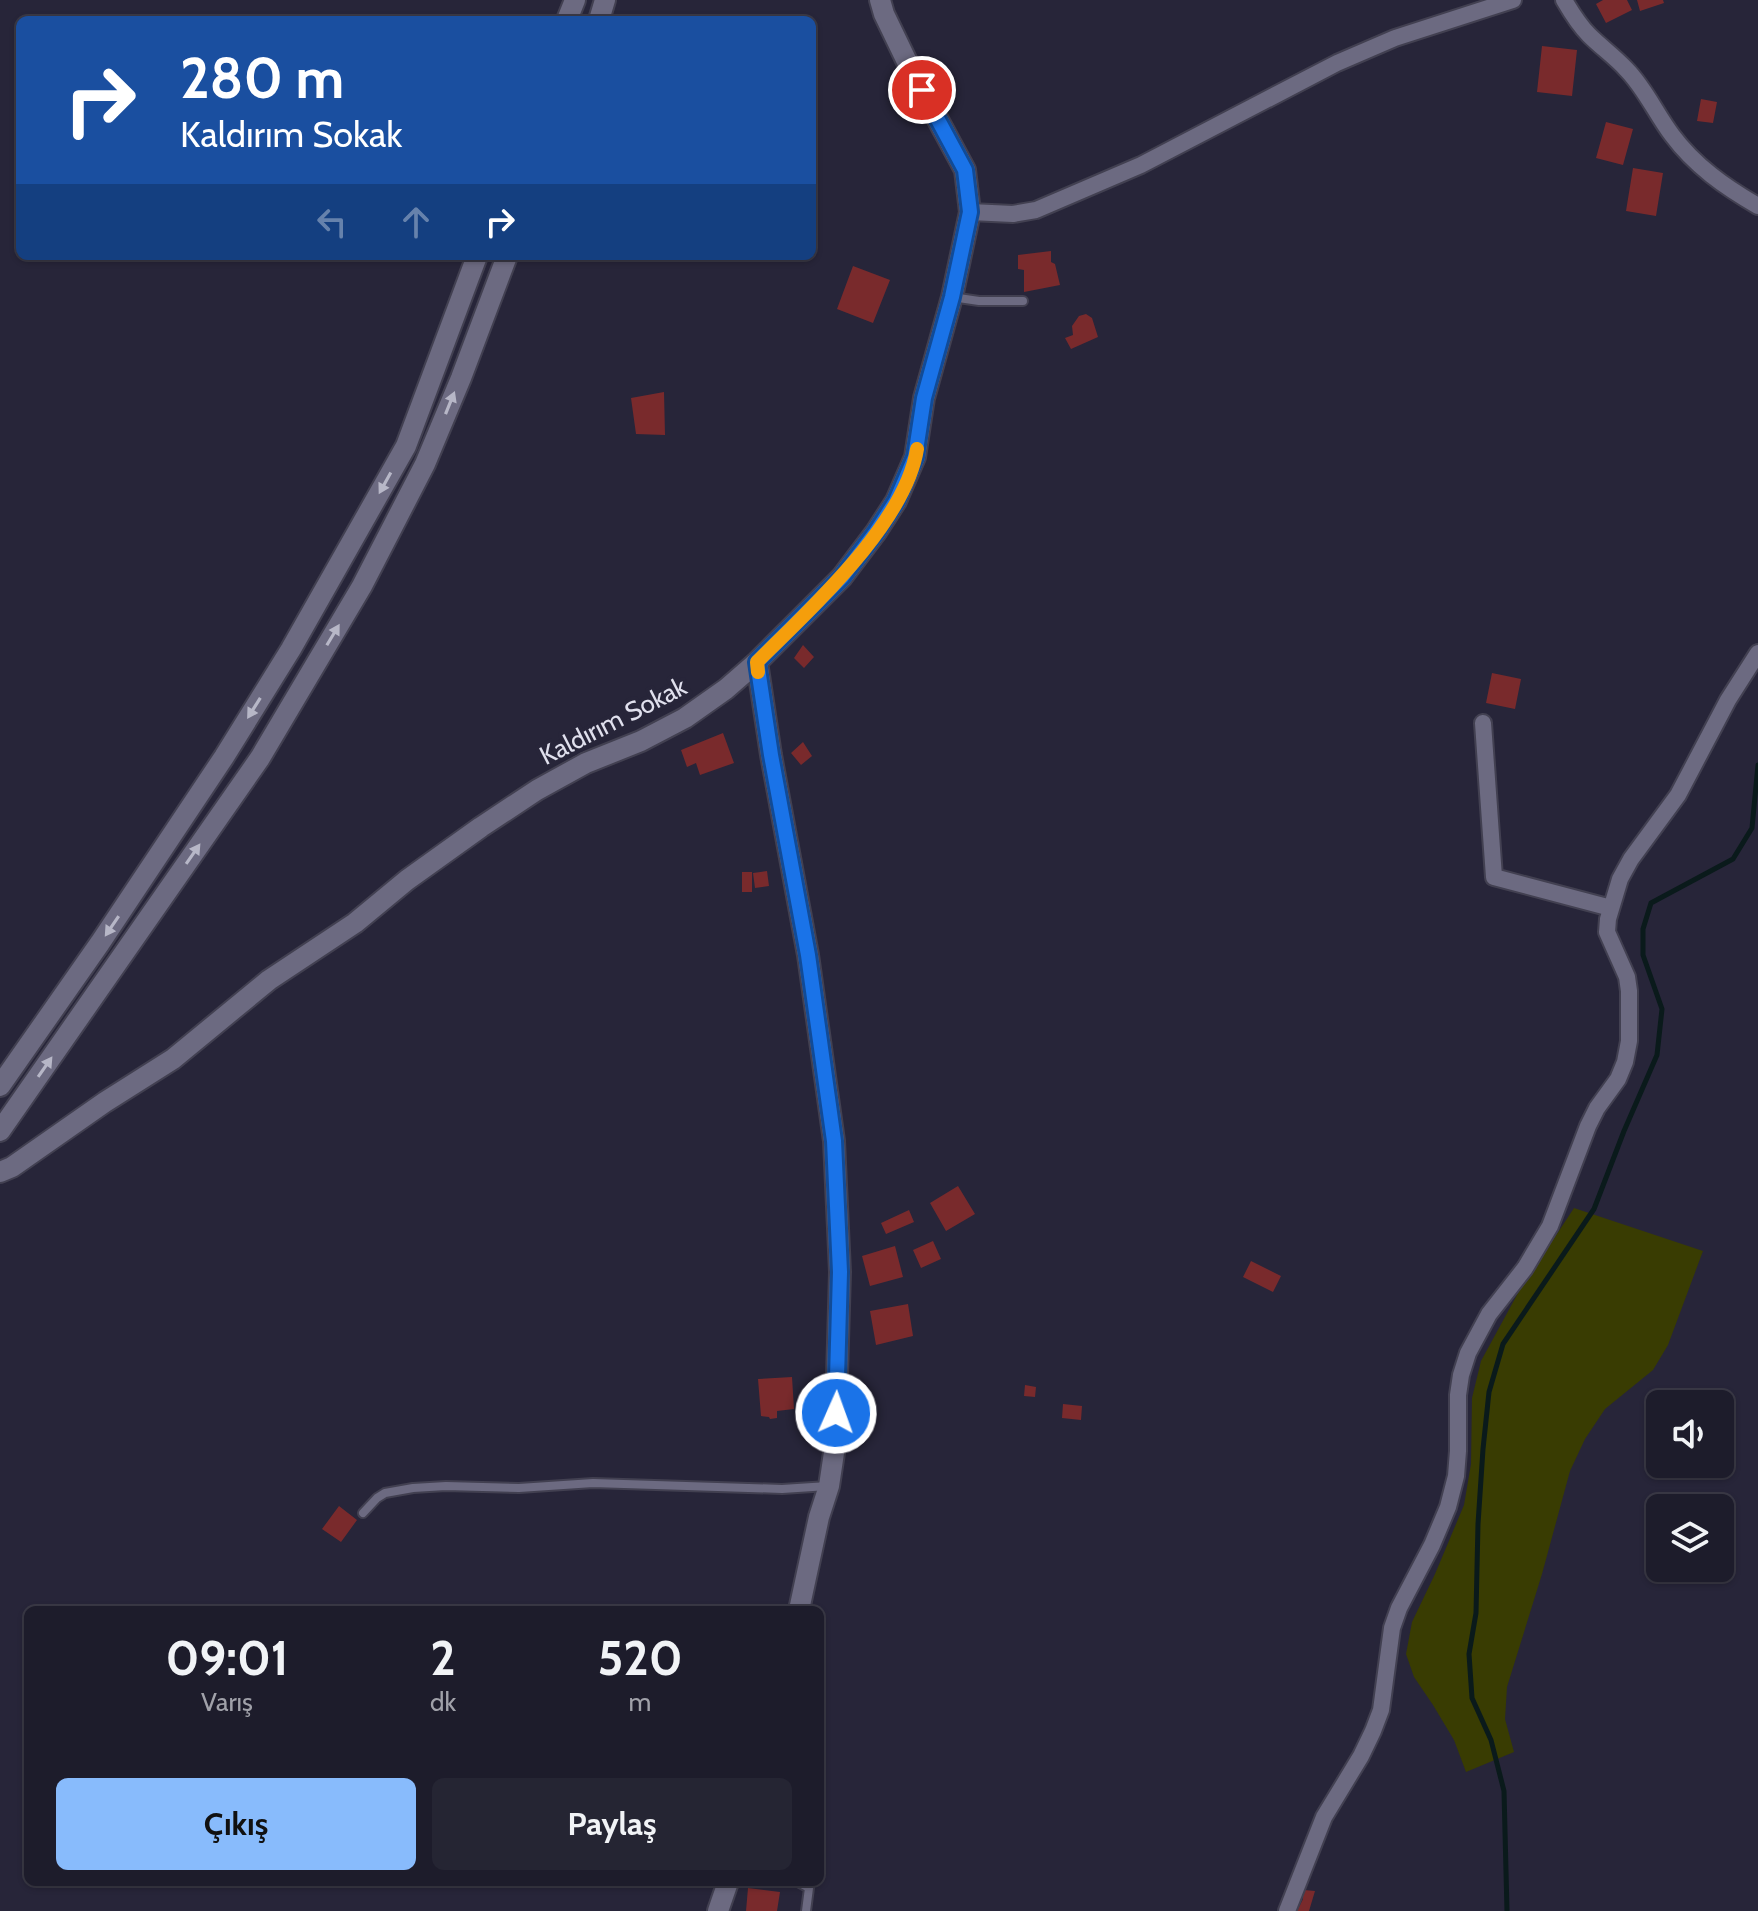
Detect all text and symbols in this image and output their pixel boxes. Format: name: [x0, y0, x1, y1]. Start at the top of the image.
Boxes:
text: 280 m: [180, 44, 344, 112]
icon: right: [48, 48, 152, 152]
pin: [888, 56, 956, 124]
icon: arrive: [900, 68, 944, 112]
text: Kaldırım Sokak: [180, 112, 402, 156]
icon: left: [310, 200, 354, 244]
icon: ahead: [394, 200, 438, 244]
icon: right: [478, 200, 522, 244]
one-way arrow: [444, 391, 457, 415]
one-way arrow: [378, 472, 392, 495]
one-way arrow: [326, 624, 340, 646]
street label: Kaldırım Sokak: [534, 670, 692, 772]
one-way arrow: [248, 697, 262, 719]
one-way arrow: [185, 843, 200, 864]
one-way arrow: [105, 915, 120, 936]
one-way arrow: [37, 1057, 52, 1078]
position arrow: [794, 1371, 878, 1455]
map controls: [1646, 1390, 1734, 1582]
button: sound: [1646, 1390, 1734, 1478]
button: layers: [1646, 1494, 1734, 1582]
text: 09:01: [165, 1629, 289, 1687]
text: 2: [430, 1629, 456, 1687]
text: 520: [597, 1629, 683, 1687]
text: Varış: [201, 1686, 253, 1718]
text: dk: [430, 1686, 456, 1718]
text: m: [629, 1686, 651, 1718]
button: Çıkış: [56, 1778, 416, 1870]
button: Paylaş: [432, 1778, 792, 1870]

